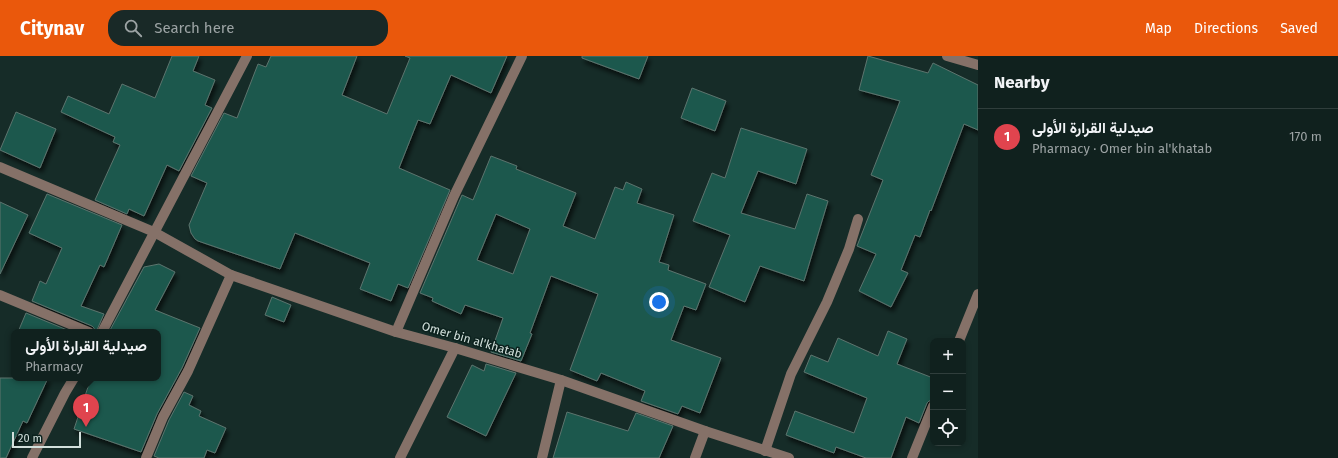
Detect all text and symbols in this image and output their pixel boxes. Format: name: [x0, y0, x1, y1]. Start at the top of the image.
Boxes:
search box: [108, 10, 388, 46]
text: Citynav: [20, 17, 84, 40]
icon: search: [122, 17, 144, 39]
text: Search here: [154, 19, 234, 37]
text: Map: [1145, 20, 1172, 37]
text: Directions: [1194, 20, 1258, 37]
text: Saved: [1280, 20, 1318, 37]
text: Nearby: [994, 72, 1049, 93]
text: صيدلية القرارة الأولى: [1032, 119, 1154, 137]
text: 1: [1004, 129, 1010, 144]
text: 170 m: [1289, 129, 1322, 144]
text: Pharmacy · Omer bin al'khatab: [1032, 141, 1212, 156]
your location: [649, 292, 669, 312]
street label: Omer bin al'khatab: [420, 319, 524, 361]
popup: [11, 329, 161, 381]
text: صيدلية القرارة الأولى: [25, 337, 147, 355]
map controls: [930, 338, 966, 446]
button: +: [930, 338, 966, 374]
text: Pharmacy: [25, 359, 83, 374]
button: −: [930, 374, 966, 410]
pin: 1: [73, 394, 99, 427]
button: locate: [930, 410, 966, 446]
scale bar: [12, 430, 81, 449]
text: 20 m: [18, 432, 42, 445]

